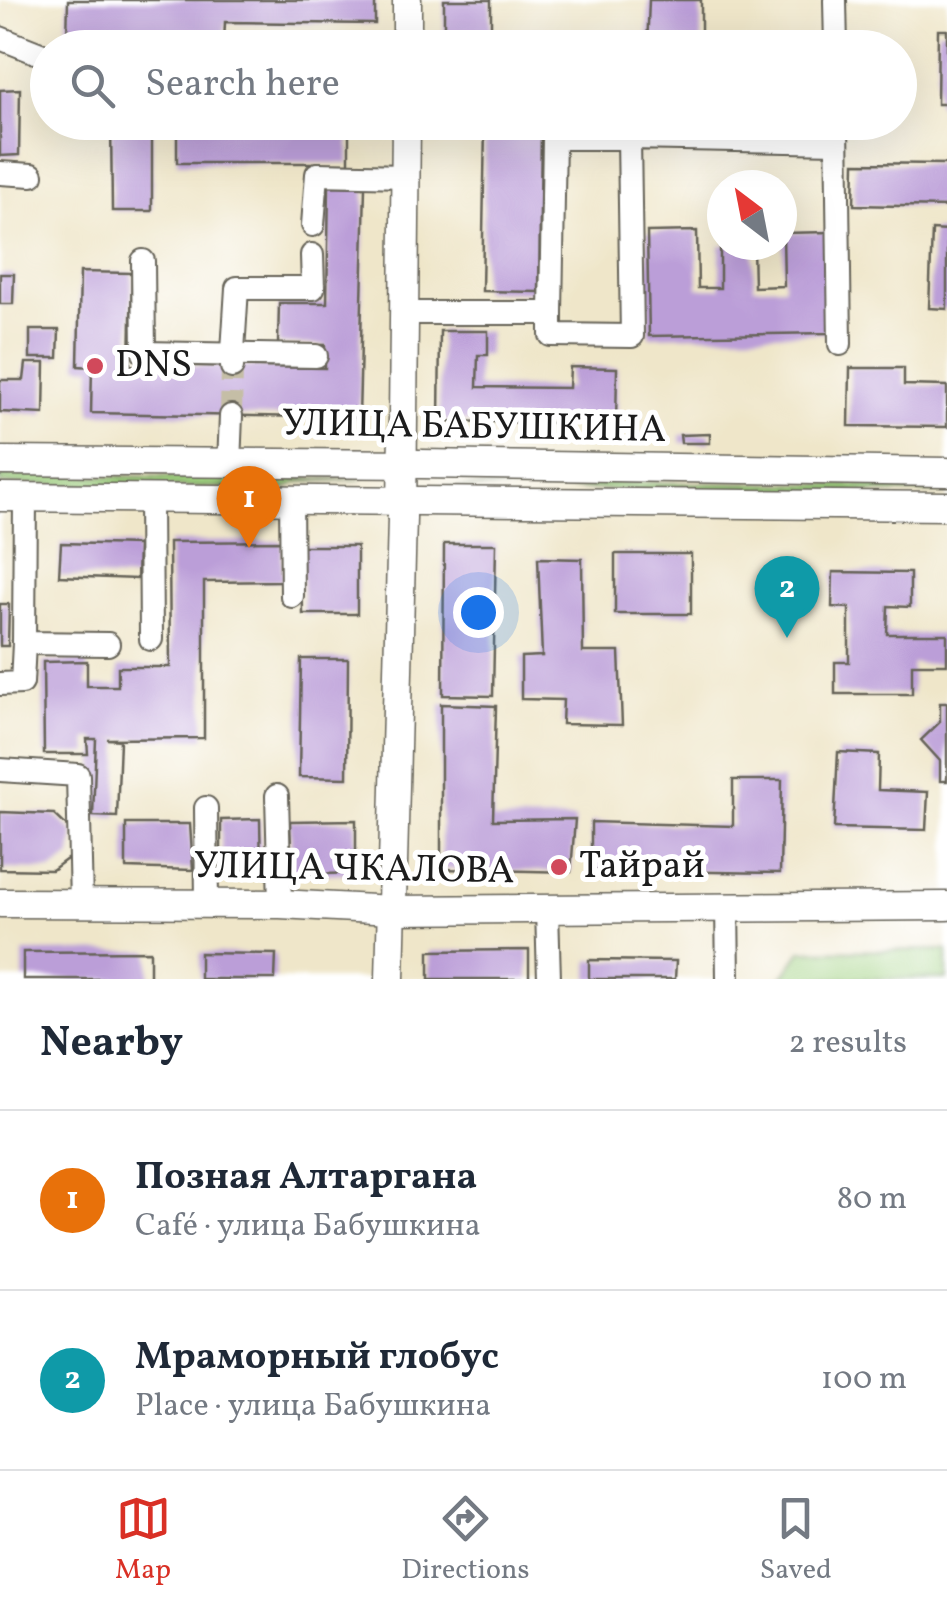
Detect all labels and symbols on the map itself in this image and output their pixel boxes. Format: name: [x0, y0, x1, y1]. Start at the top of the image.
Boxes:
north arrow: [707, 170, 797, 260]
place label: DNS: [115, 340, 192, 393]
marker: DNS: [84, 355, 106, 377]
street label: УЛИЦА БАБУШКИНА: [281, 398, 667, 458]
pin: 1: [216, 466, 282, 548]
pin: 2: [754, 556, 820, 638]
your location: [453, 587, 504, 638]
street label: УЛИЦА ЧКАЛОВА: [193, 841, 515, 899]
place label: Тайрай: [579, 841, 705, 894]
marker: Тайрай: [548, 856, 570, 878]

